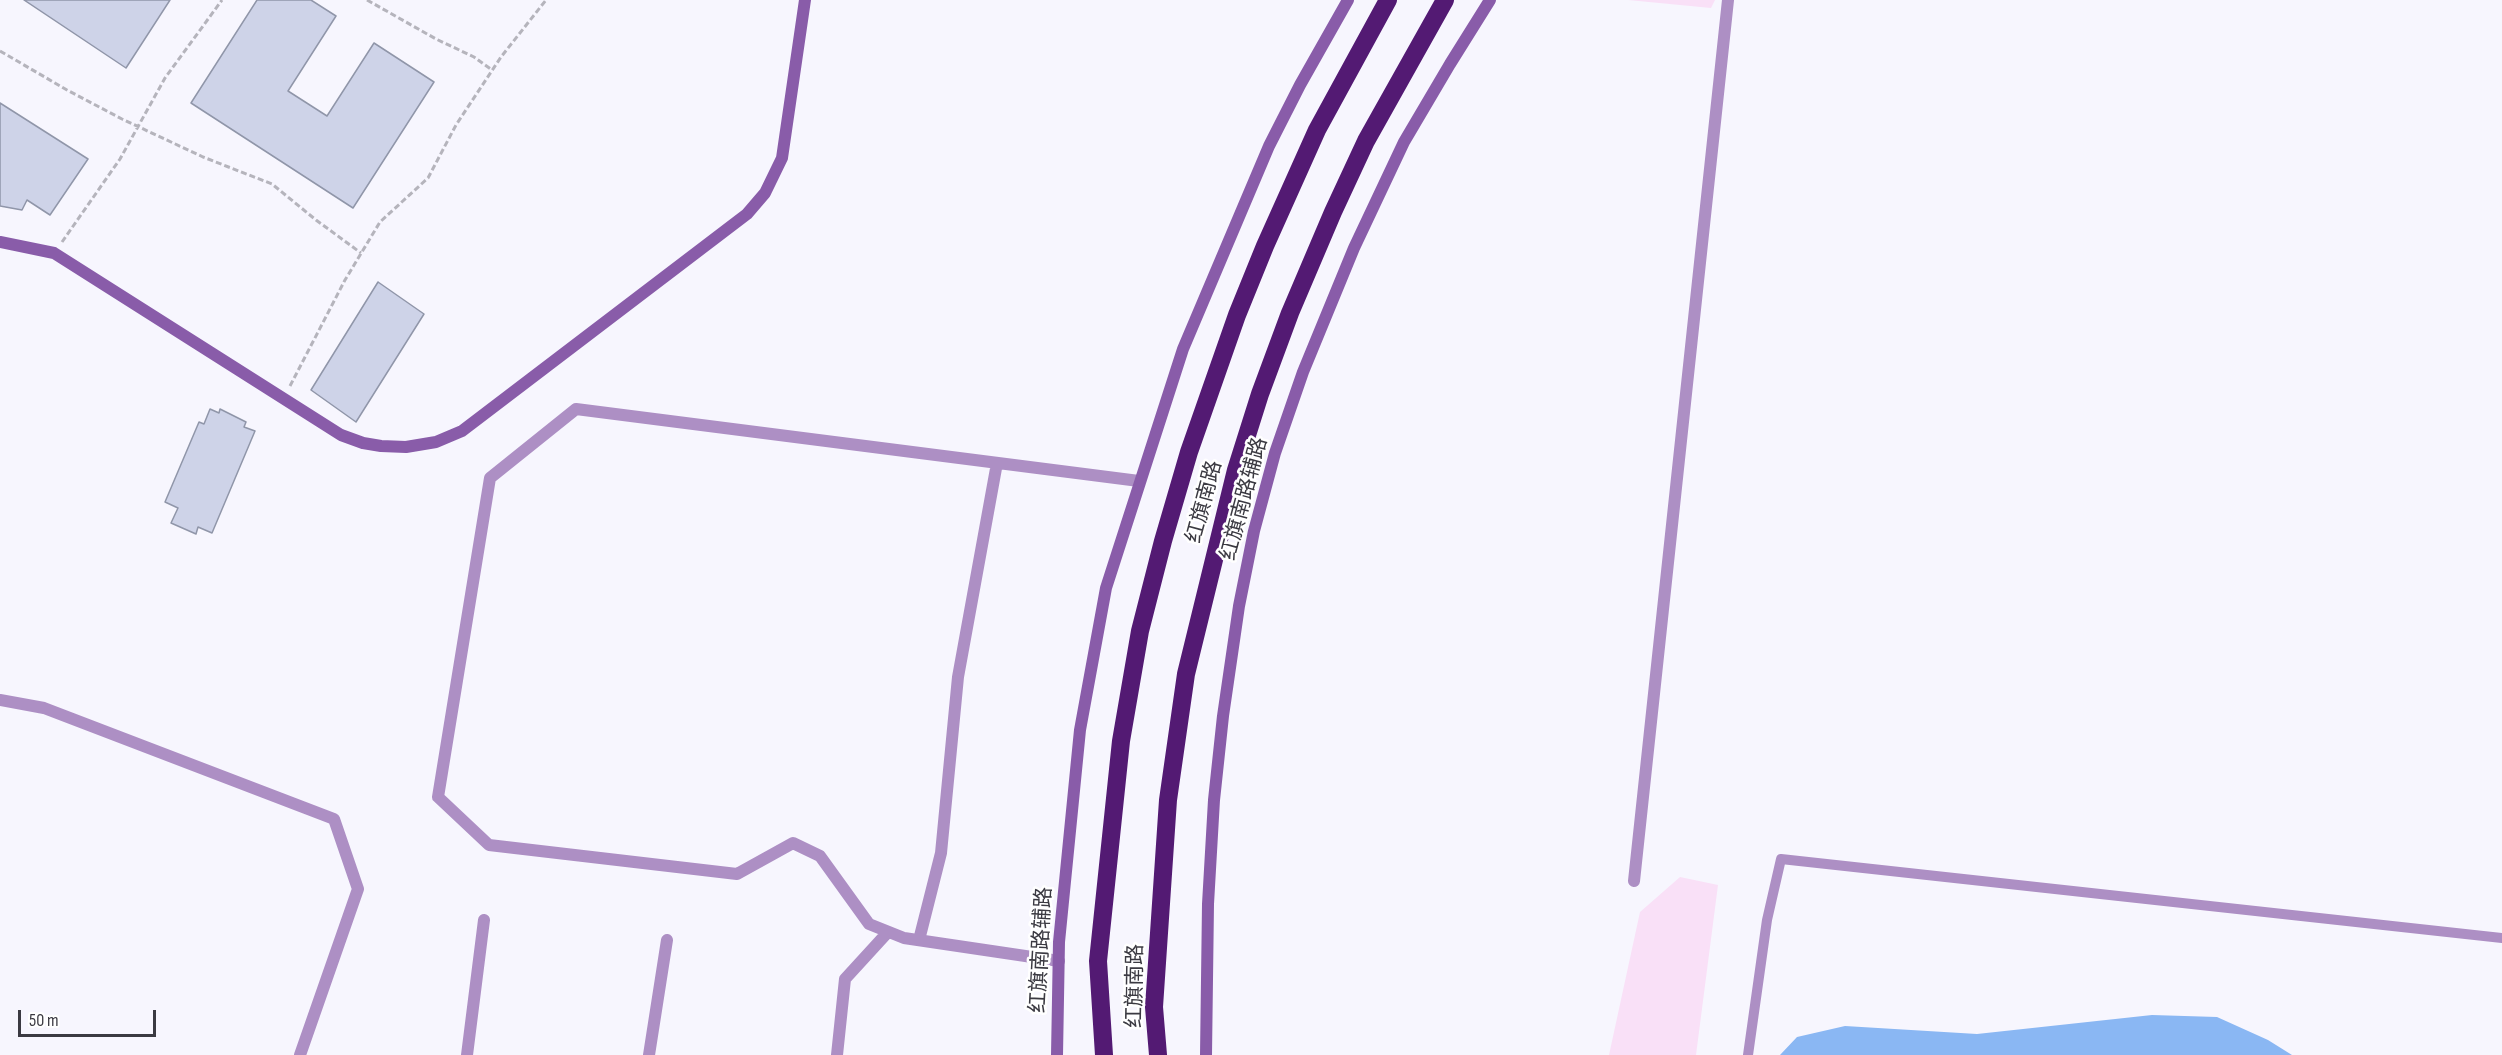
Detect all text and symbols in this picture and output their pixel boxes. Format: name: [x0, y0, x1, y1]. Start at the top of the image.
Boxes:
street label: 红旗南路辅路: [1217, 435, 1273, 563]
street label: 红旗南路: [1182, 458, 1228, 546]
street label: 红旗南路辅路: [1026, 886, 1058, 1014]
street label: 红旗南路: [1123, 944, 1149, 1028]
scale bar: [21, 998, 159, 1036]
text: 50 m: [29, 1010, 59, 1031]

